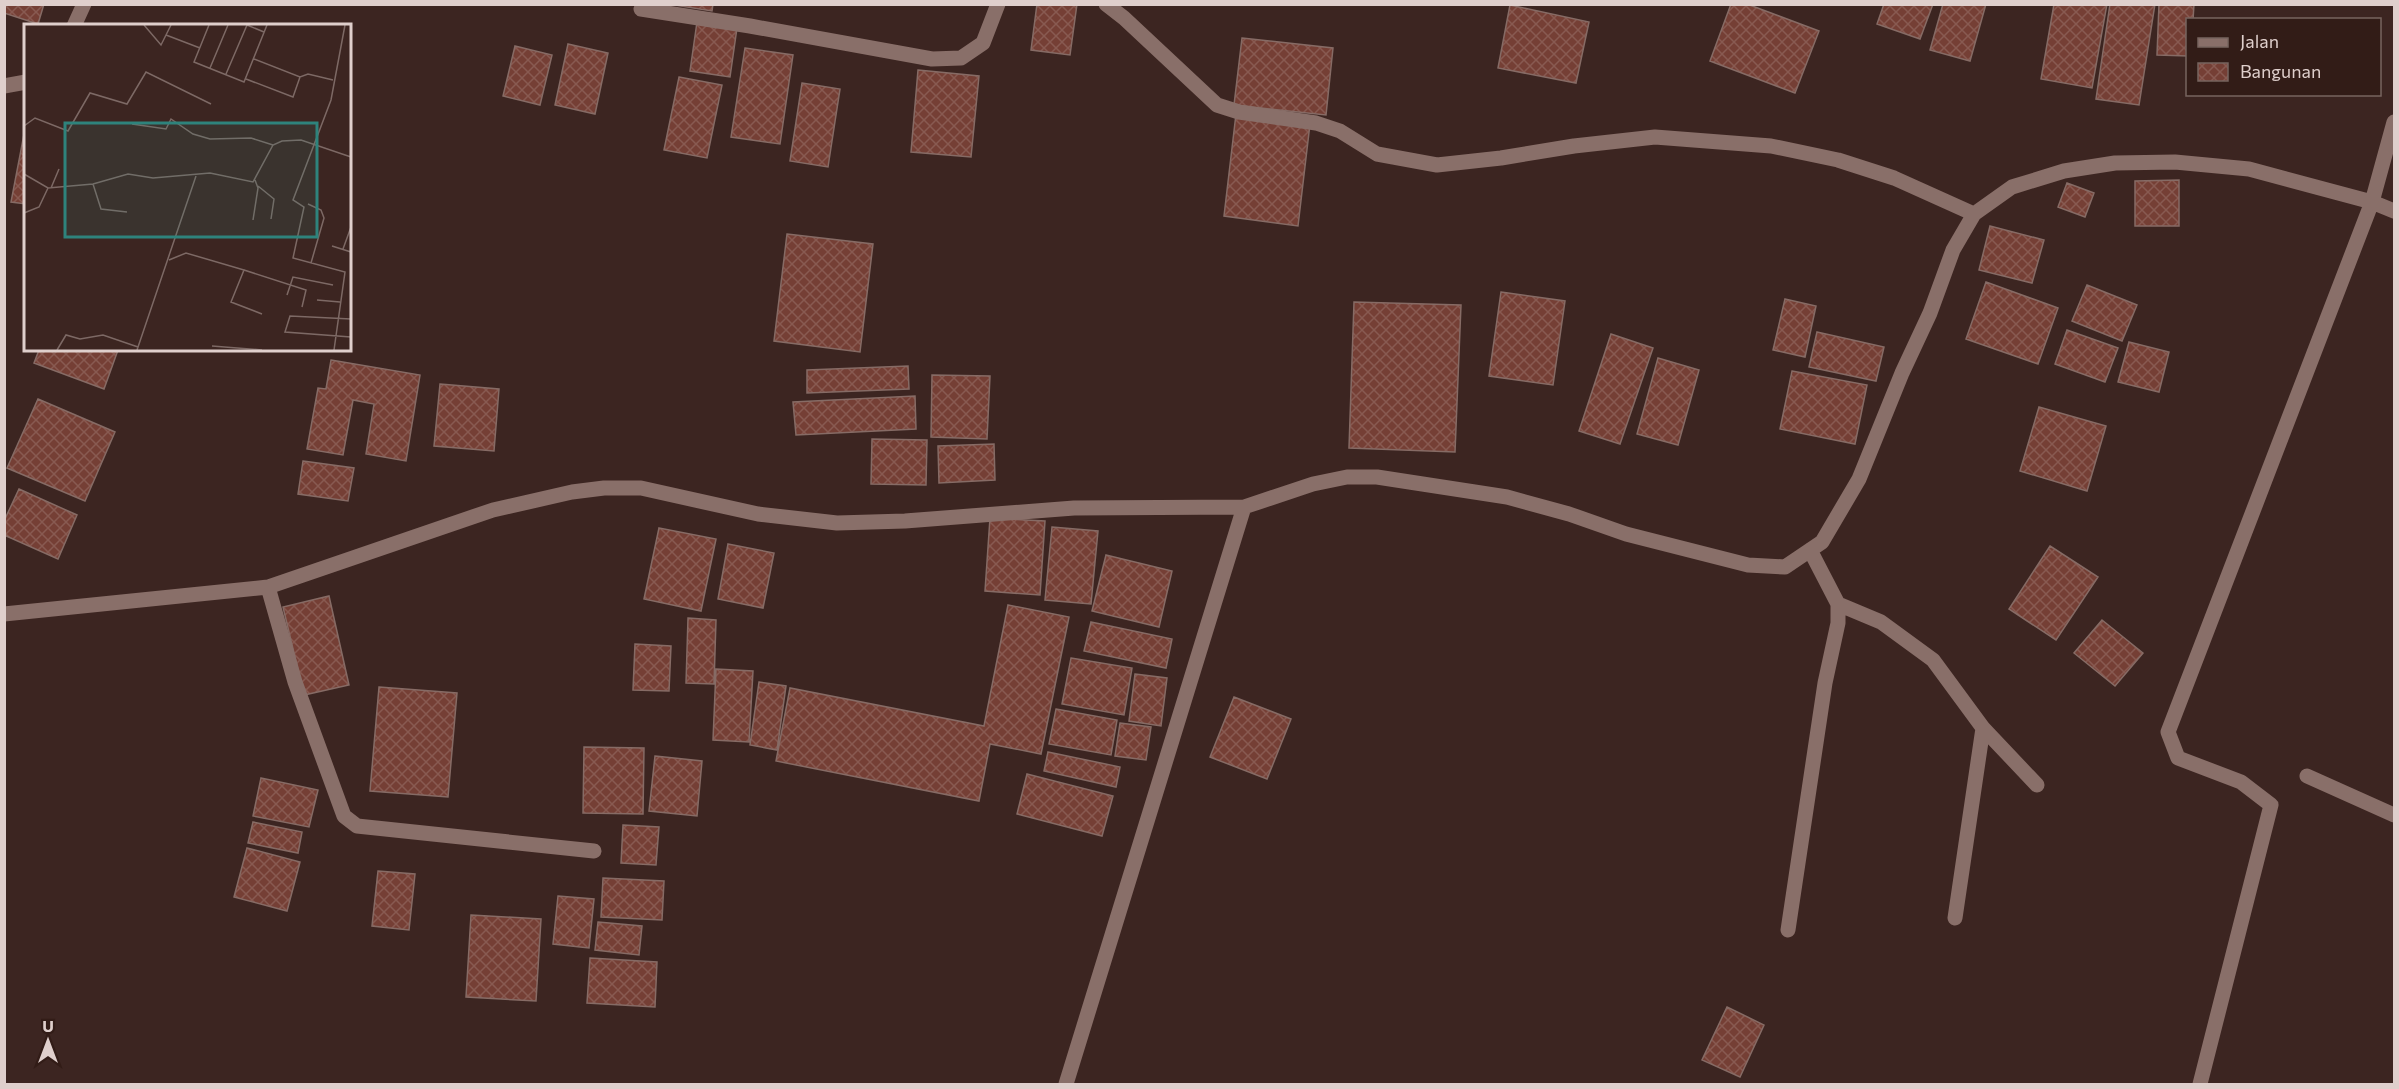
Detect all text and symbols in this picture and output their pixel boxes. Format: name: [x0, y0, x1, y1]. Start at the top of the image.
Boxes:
legend: [2186, 18, 2381, 96]
inset map: [24, 24, 351, 351]
text: Jalan: [2240, 30, 2279, 52]
text: Bangunan: [2240, 60, 2321, 82]
north arrow: [18, 1011, 78, 1071]
text: U: [42, 1016, 54, 1035]

